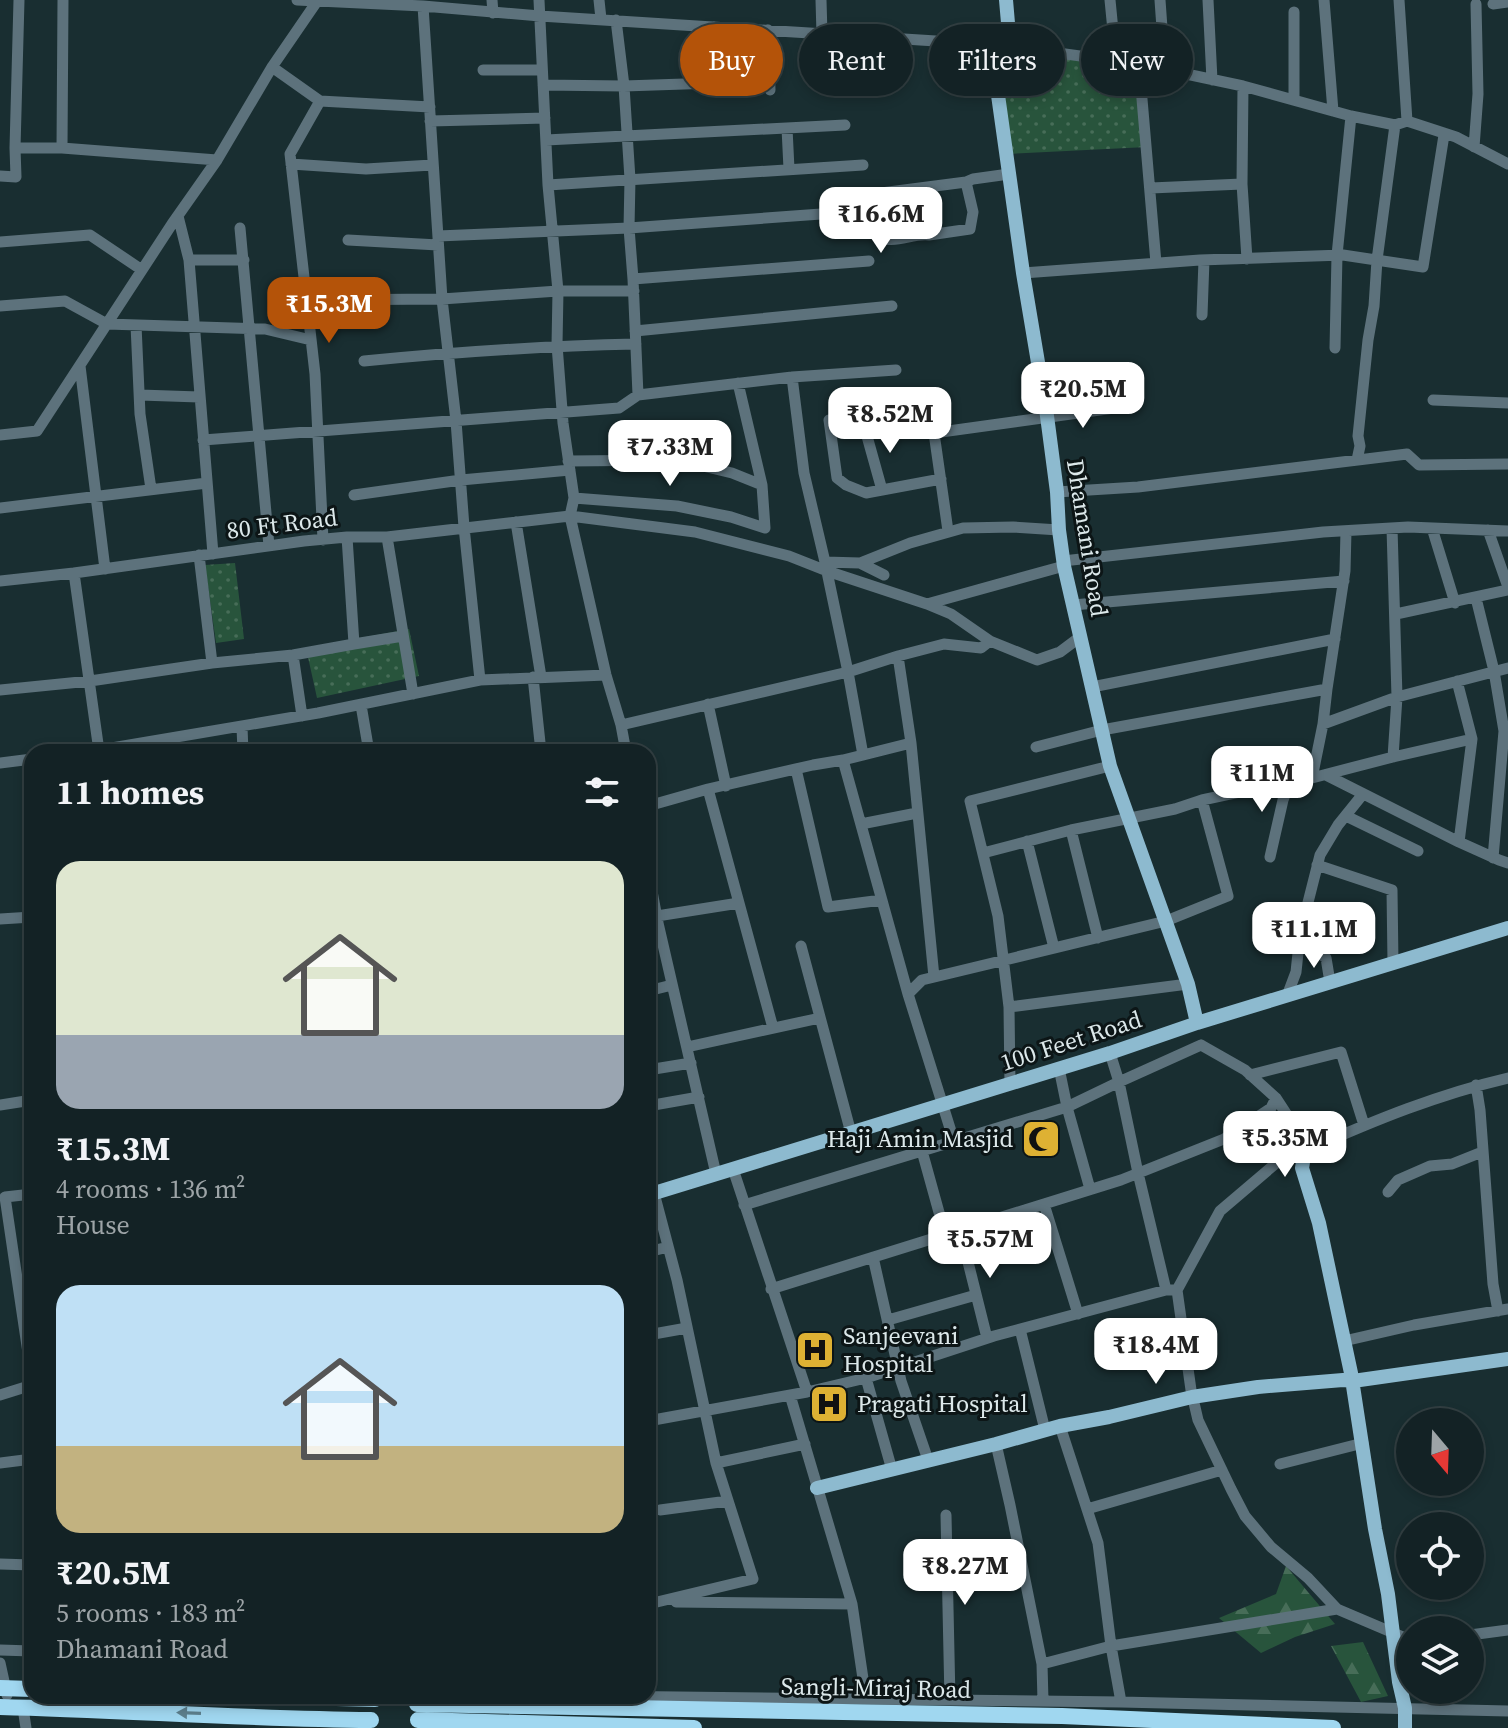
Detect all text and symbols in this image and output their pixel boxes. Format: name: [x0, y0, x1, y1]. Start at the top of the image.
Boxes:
chip: Buy: [680, 24, 783, 96]
chip: Rent: [799, 24, 913, 96]
chip: Filters: [929, 24, 1065, 96]
chip: New: [1081, 24, 1193, 96]
pin: ₹16.6M: [816, 187, 946, 255]
text: ₹16.6M: [837, 195, 925, 231]
pin: ₹15.3M: [264, 277, 394, 345]
text: ₹15.3M: [285, 285, 373, 321]
pin: ₹20.5M: [1018, 362, 1148, 430]
text: ₹20.5M: [1039, 370, 1127, 406]
pin: ₹8.52M: [825, 387, 955, 455]
text: ₹8.52M: [846, 395, 934, 431]
pin: ₹7.33M: [605, 420, 735, 488]
text: ₹7.33M: [626, 428, 714, 464]
street label: Dhamani Road: [1059, 457, 1116, 619]
street label: 80 Ft Road: [225, 500, 340, 547]
pin: ₹11M: [1215, 746, 1309, 814]
text: ₹11M: [1229, 754, 1295, 790]
text: 11 homes: [56, 769, 204, 815]
icon: filters: [580, 770, 624, 814]
pin: ₹11.1M: [1249, 902, 1379, 970]
text: ₹11.1M: [1270, 910, 1358, 946]
icon: home: [268, 913, 412, 1057]
street label: 100 Feet Road: [996, 1002, 1146, 1079]
pin: ₹5.35M: [1220, 1111, 1350, 1179]
mosque icon: Haji Amin Masjid: [1020, 1118, 1062, 1160]
text: ₹5.35M: [1241, 1119, 1329, 1155]
place label: Haji Amin Masjid: [827, 1122, 1013, 1155]
text: ₹15.3M: [56, 1125, 170, 1171]
text: 4 rooms · 136 m²: [56, 1171, 245, 1207]
text: House: [56, 1207, 130, 1243]
pin: ₹5.57M: [925, 1212, 1055, 1280]
text: ₹5.57M: [946, 1220, 1034, 1256]
pin: ₹18.4M: [1091, 1318, 1221, 1386]
place label: Sanjeevani Hospital: [843, 1319, 958, 1380]
text: ₹18.4M: [1112, 1326, 1200, 1362]
hospital icon: Sanjeevani Hospital: [794, 1329, 836, 1371]
icon: home: [268, 1337, 412, 1481]
hospital icon: Pragati Hospital: [808, 1383, 850, 1425]
place label: Pragati Hospital: [857, 1387, 1028, 1420]
north arrow: [1396, 1408, 1484, 1496]
map controls: [1396, 1408, 1484, 1704]
button: locate: [1396, 1512, 1484, 1600]
pin: ₹8.27M: [900, 1539, 1030, 1607]
text: ₹8.27M: [921, 1547, 1009, 1583]
text: ₹20.5M: [56, 1549, 170, 1595]
text: 5 rooms · 183 m²: [56, 1595, 245, 1631]
button: layers: [1396, 1616, 1484, 1704]
text: Dhamani Road: [56, 1631, 228, 1667]
street label: Sangli-Miraj Road: [781, 1669, 972, 1706]
one-way arrow: [176, 1707, 201, 1720]

